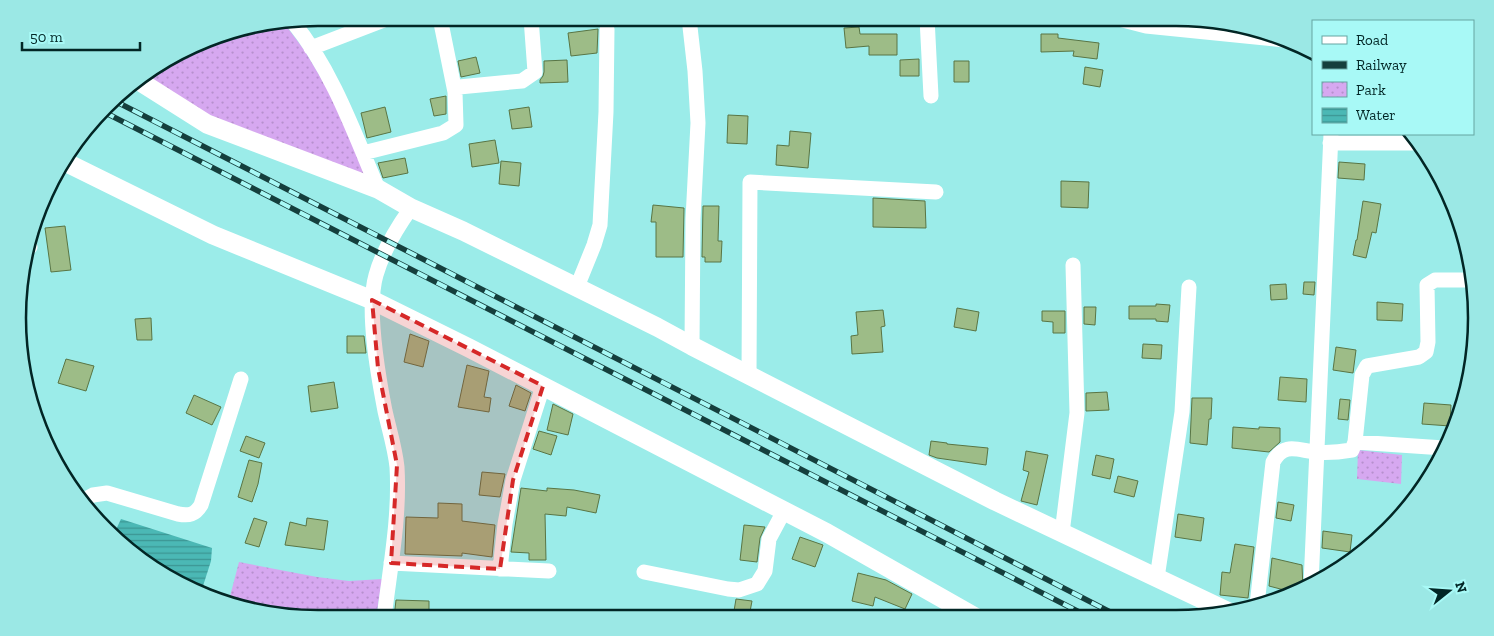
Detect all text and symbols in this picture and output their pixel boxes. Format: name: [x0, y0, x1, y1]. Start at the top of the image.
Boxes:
scale bar: [22, 20, 140, 52]
legend: [1312, 20, 1474, 135]
text: 50 m: [30, 28, 63, 46]
text: Road: [1356, 31, 1389, 49]
text: Railway: [1356, 56, 1407, 74]
text: Park: [1356, 81, 1386, 99]
text: Water: [1356, 106, 1396, 124]
north arrow: [1424, 566, 1474, 616]
text: N: [1451, 580, 1471, 595]

